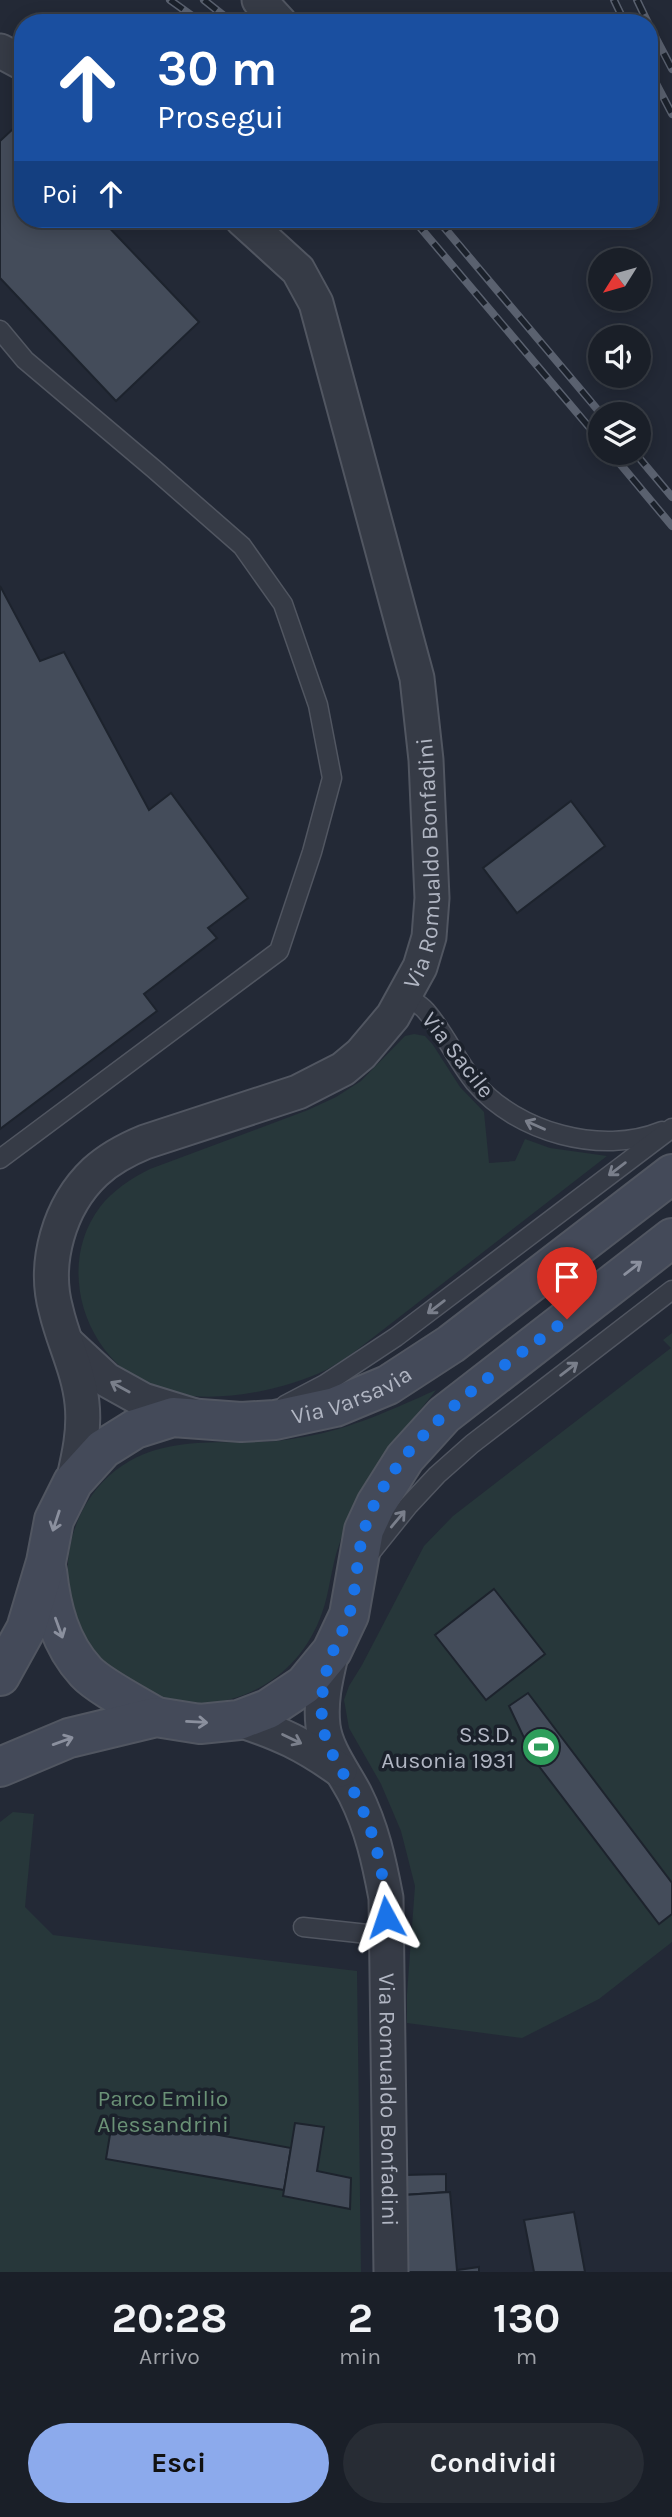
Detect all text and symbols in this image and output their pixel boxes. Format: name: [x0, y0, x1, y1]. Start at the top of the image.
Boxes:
text: 30 m: [157, 40, 277, 97]
icon: ahead: [42, 42, 133, 133]
text: Prosegui: [157, 99, 284, 136]
icon: ahead: [92, 175, 130, 213]
text: Poi: [42, 179, 78, 210]
north arrow: [588, 248, 651, 312]
map controls: [588, 248, 651, 465]
button: sound: [588, 325, 651, 388]
button: layers: [588, 402, 651, 465]
street label: Via Romualdo Bonfadini: [397, 736, 446, 993]
street label: Via Sacile: [416, 1007, 500, 1103]
one-way arrow: [525, 1118, 546, 1131]
one-way arrow: [608, 1161, 627, 1176]
pin: [537, 1247, 597, 1319]
icon: arrive: [548, 1258, 586, 1296]
one-way arrow: [624, 1260, 642, 1275]
one-way arrow: [427, 1299, 446, 1314]
street label: Via Varsavia: [289, 1360, 417, 1430]
one-way arrow: [559, 1362, 577, 1377]
one-way arrow: [111, 1380, 131, 1394]
one-way arrow: [49, 1510, 62, 1532]
one-way arrow: [390, 1510, 406, 1528]
one-way arrow: [54, 1617, 67, 1639]
one-way arrow: [185, 1716, 208, 1729]
place label: S.S.D. Ausonia 1931: [381, 1721, 514, 1774]
sports icon: S.S.D. Ausonia 1931: [520, 1726, 562, 1768]
one-way arrow: [281, 1733, 302, 1747]
one-way arrow: [51, 1734, 73, 1746]
position arrow: [349, 1880, 423, 1954]
street label: Via Romualdo Bonfadini: [374, 1973, 404, 2226]
park label: Parco Emilio Alessandrini: [97, 2085, 229, 2138]
text: 20:28: [112, 2293, 227, 2343]
text: 2: [347, 2293, 373, 2343]
text: 130: [493, 2293, 560, 2343]
text: Arrivo: [139, 2343, 200, 2370]
text: min: [339, 2343, 381, 2370]
text: m: [516, 2343, 537, 2370]
button: Esci: [28, 2423, 329, 2503]
button: Condividi: [343, 2423, 644, 2503]

